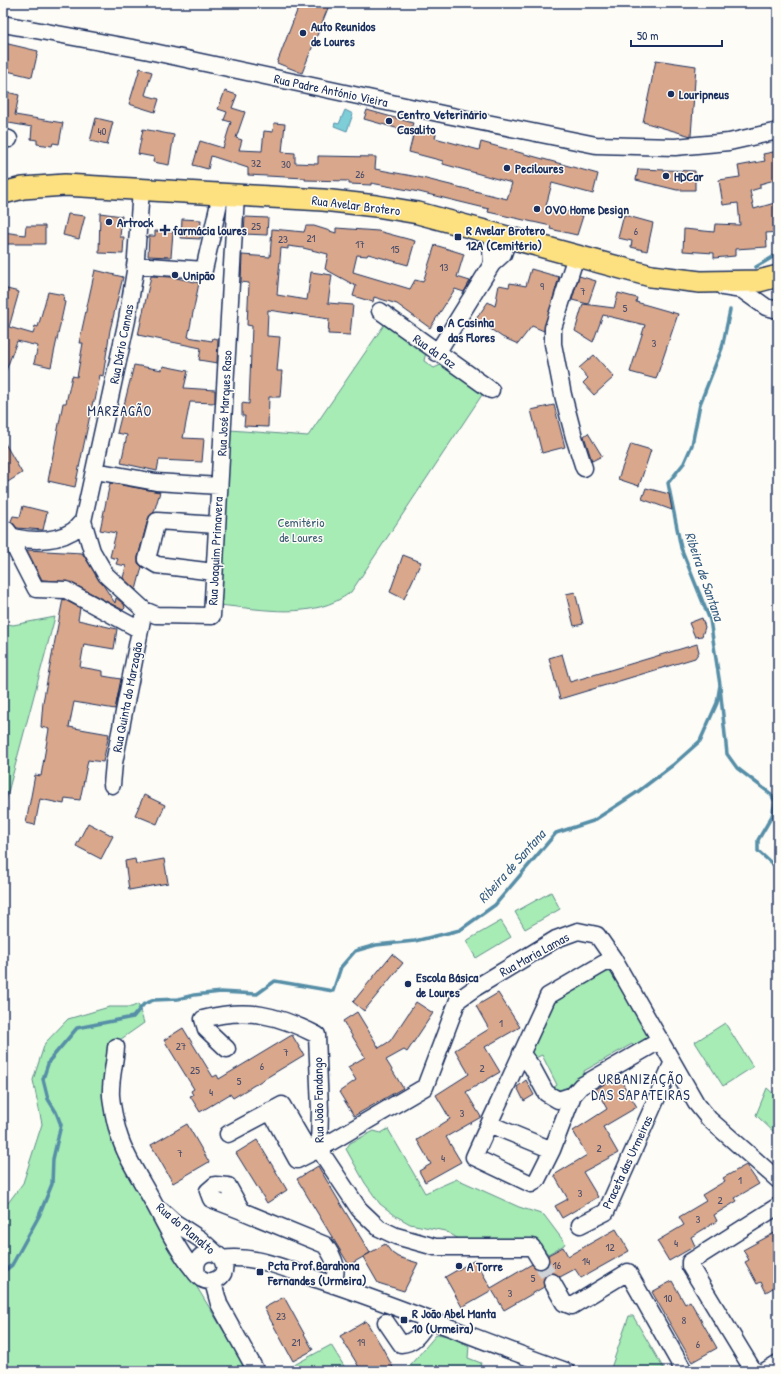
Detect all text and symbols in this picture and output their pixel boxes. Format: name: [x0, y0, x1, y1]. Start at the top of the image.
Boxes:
place label: Auto Reunidos de Loures: [311, 17, 376, 50]
scale bar: [631, 22, 722, 48]
text: 50 m: [637, 27, 658, 44]
marker: Auto Reunidos de Loures: [298, 28, 308, 38]
street label: Rua Padre António Vieira: [272, 69, 390, 111]
place label: Louripneus: [679, 85, 729, 104]
marker: Louripneus: [666, 89, 676, 99]
place label: Centro Veterinário Casalito: [397, 105, 488, 138]
marker: Centro Veterinário Casalito: [384, 116, 394, 126]
house number: 40: [97, 124, 107, 138]
house number: 32: [251, 156, 261, 170]
house number: 30: [281, 157, 291, 171]
place label: Peciloures: [515, 159, 563, 177]
marker: Peciloures: [502, 163, 512, 173]
house number: 26: [355, 167, 365, 181]
place label: HDCar: [674, 167, 704, 185]
marker: HDCar: [661, 171, 671, 181]
street label: Rua Avelar Brotero: [311, 191, 401, 219]
place label: OVO Home Design: [545, 200, 629, 219]
marker: OVO Home Design: [532, 204, 542, 214]
place label: Artrock: [117, 213, 154, 231]
marker: Artrock: [104, 217, 114, 227]
house number: 25: [251, 219, 261, 233]
place label: farmácia loures: [173, 221, 247, 239]
place label: R Avelar Brotero 12A (Cemitério): [466, 221, 546, 254]
house number: 6: [634, 224, 639, 238]
marker: farmácia loures: [160, 225, 170, 235]
house number: 21: [306, 231, 316, 245]
house number: 23: [278, 232, 288, 246]
marker: R Avelar Brotero 12A (Cemitério): [453, 232, 463, 242]
house number: 17: [355, 237, 365, 251]
house number: 15: [391, 242, 400, 256]
house number: 13: [440, 260, 449, 274]
place label: Unipão: [183, 266, 216, 285]
marker: Unipão: [170, 270, 180, 280]
house number: 9: [540, 279, 544, 293]
house number: 7: [580, 284, 586, 298]
house number: 5: [623, 301, 628, 315]
street label: Rua Dário Cannas: [104, 303, 138, 385]
place label: A Casinha das Flores: [448, 313, 495, 346]
marker: A Casinha das Flores: [435, 324, 445, 334]
street label: Rua da Paz: [410, 329, 461, 373]
house number: 3: [652, 336, 657, 350]
street label: Rua José Marques Raso: [212, 350, 236, 456]
district label: MARZAGÃO: [88, 401, 152, 420]
street label: Rua Joaquim Primavera: [203, 496, 227, 606]
park label: Cemitério de Loures: [278, 513, 324, 546]
water label: Ribeira de Santana: [681, 529, 730, 624]
street label: Rua Quinta do Marzagão: [107, 640, 147, 754]
water label: Ribeira de Santana: [473, 824, 550, 907]
street label: Rua Maria Lamas: [496, 927, 572, 981]
place label: Escola Básica de Loures: [416, 968, 479, 1001]
marker: Escola Básica de Loures: [403, 979, 413, 989]
house number: 1: [499, 1016, 503, 1030]
house number: 27: [176, 1039, 186, 1053]
house number: 7: [283, 1045, 289, 1059]
street label: Rua João Fandango: [308, 1057, 328, 1143]
house number: 6: [260, 1059, 265, 1073]
house number: 2: [479, 1061, 485, 1075]
house number: 25: [190, 1063, 200, 1077]
district label: URBANIZAÇÃO DAS SAPATEIRAS: [591, 1069, 691, 1104]
house number: 5: [237, 1074, 242, 1088]
house number: 4: [209, 1085, 213, 1099]
house number: 3: [460, 1106, 465, 1120]
street label: Praceta das Urmeiras: [597, 1112, 657, 1212]
house number: 2: [596, 1141, 602, 1155]
house number: 7: [177, 1146, 183, 1160]
house number: 4: [441, 1151, 445, 1165]
house number: 1: [738, 1173, 742, 1187]
house number: 3: [578, 1186, 583, 1200]
house number: 2: [717, 1193, 723, 1207]
street label: Rua do Planalto: [153, 1198, 219, 1258]
house number: 3: [696, 1212, 701, 1226]
house number: 4: [674, 1236, 678, 1250]
house number: 12: [605, 1240, 615, 1254]
house number: 14: [582, 1254, 590, 1268]
place label: Pcta Prof Barahona Fernandes (Urmeira): [267, 1256, 367, 1289]
place label: A Torre: [467, 1257, 504, 1275]
house number: 16: [553, 1258, 562, 1272]
marker: A Torre: [454, 1261, 464, 1271]
marker: Pcta Prof Barahona Fernandes (Urmeira): [255, 1267, 265, 1277]
house number: 5: [531, 1271, 536, 1285]
house number: 3: [508, 1286, 513, 1300]
house number: 10: [664, 1291, 673, 1305]
place label: R João Abel Manta 10 (Urmeira): [412, 1304, 497, 1337]
house number: 23: [276, 1309, 286, 1323]
house number: 8: [682, 1313, 687, 1327]
marker: R João Abel Manta 10 (Urmeira): [399, 1315, 409, 1325]
house number: 21: [291, 1335, 301, 1349]
house number: 19: [357, 1335, 365, 1349]
house number: 6: [696, 1337, 701, 1351]

